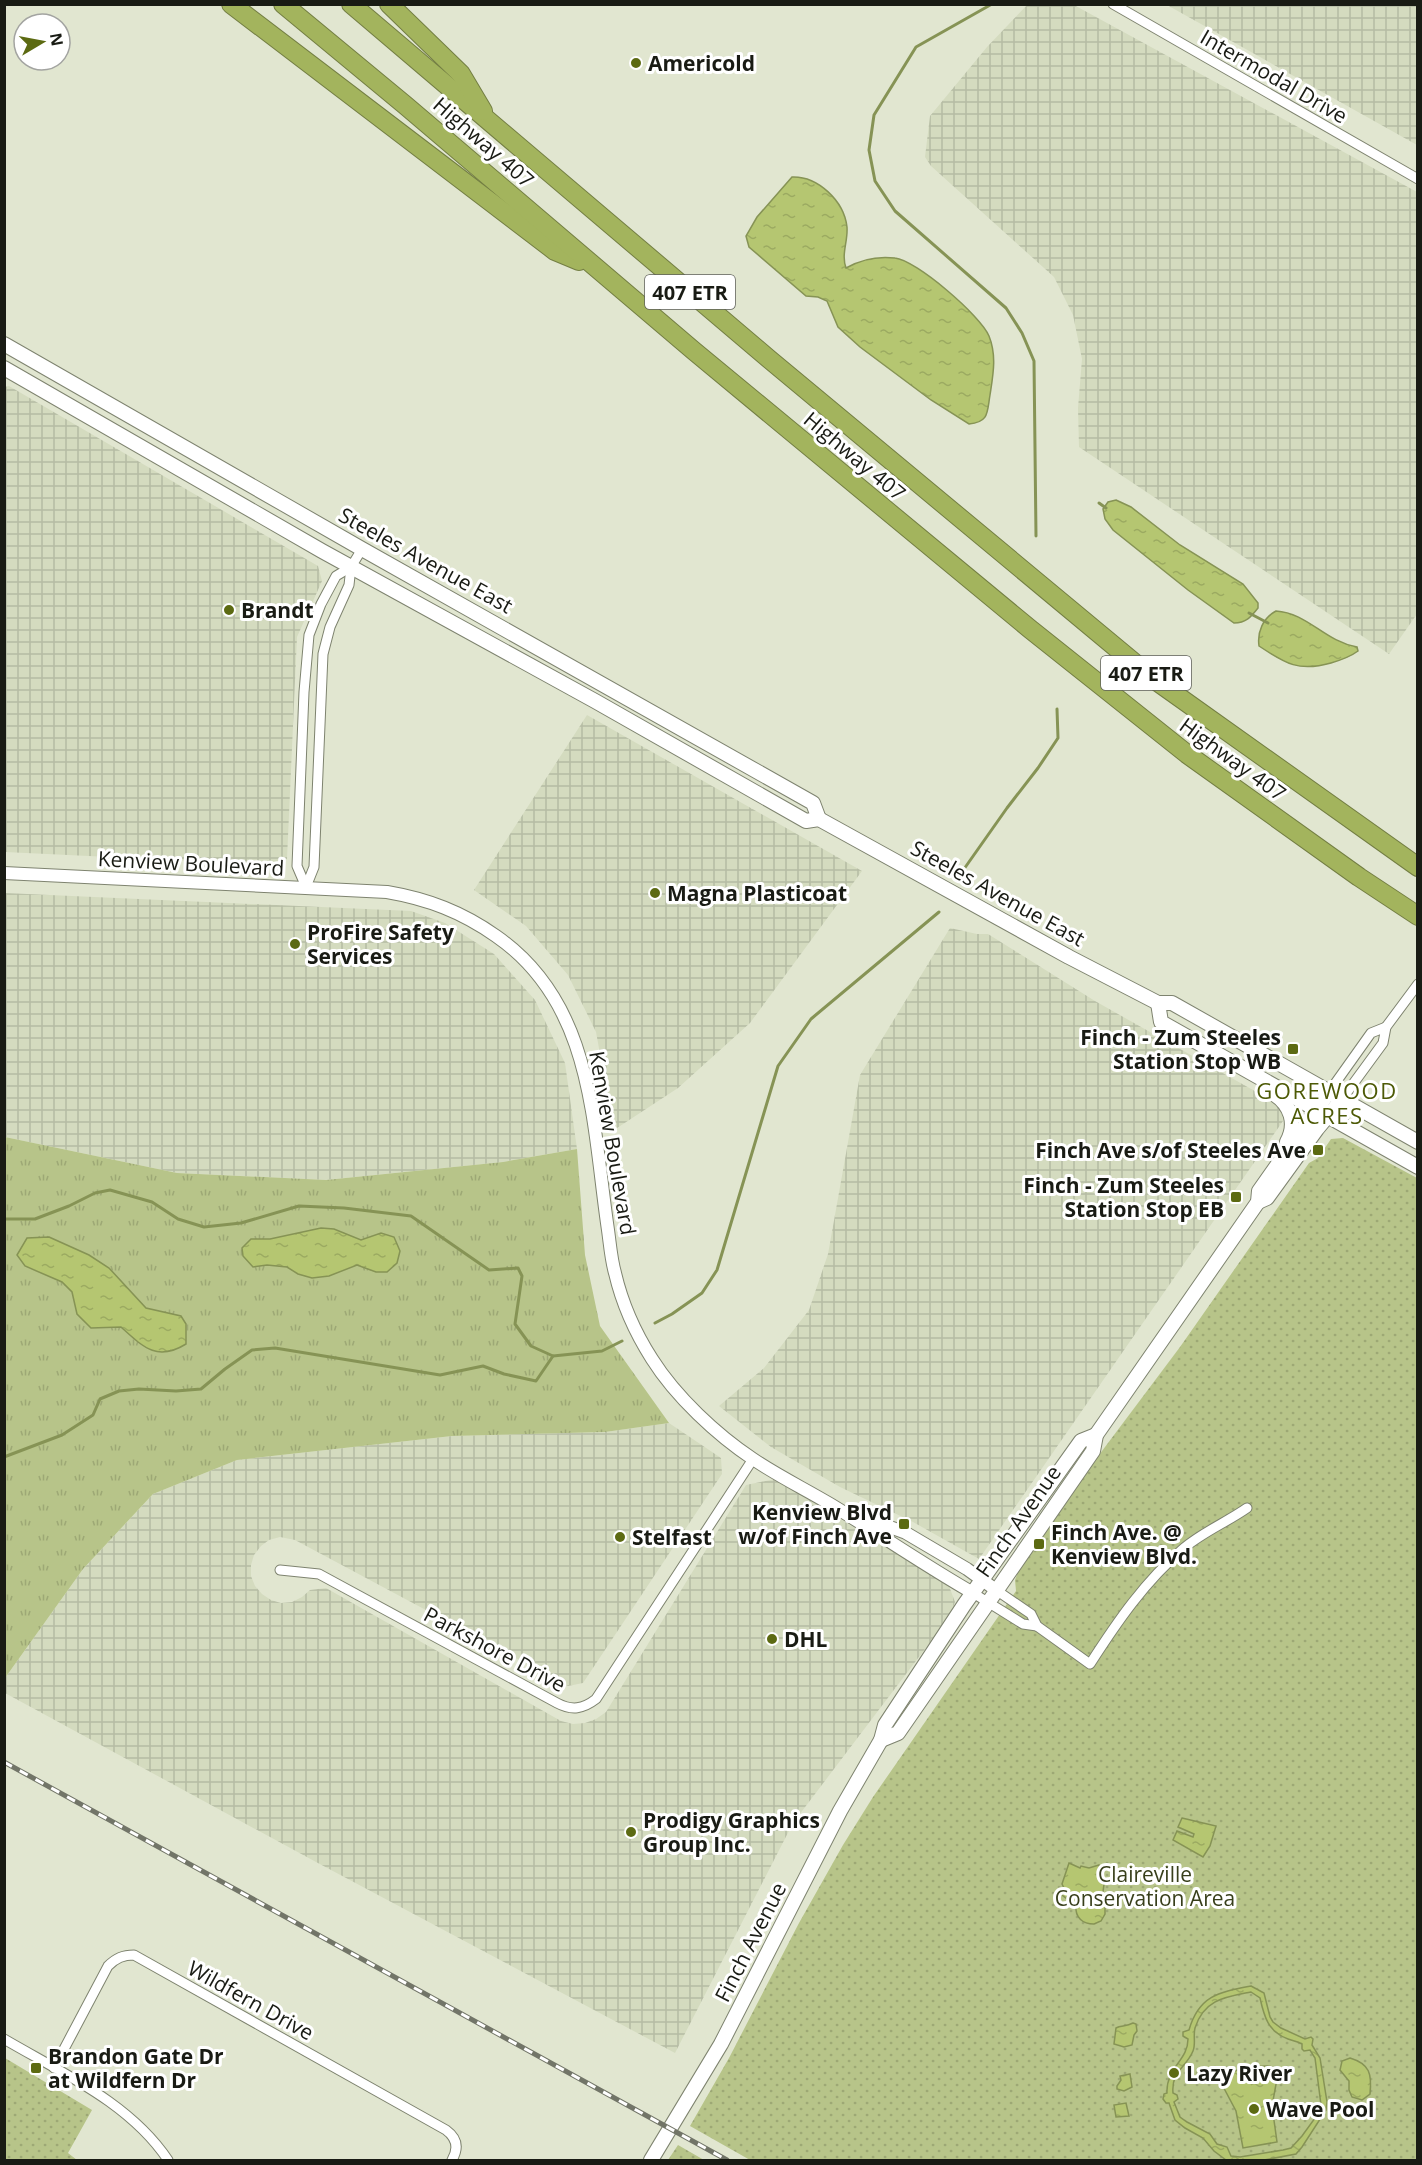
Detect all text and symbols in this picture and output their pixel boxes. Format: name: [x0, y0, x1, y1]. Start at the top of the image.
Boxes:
north arrow: [12, 12, 72, 72]
street label: Intermodal Drive: [1195, 23, 1353, 129]
text: N: [45, 31, 69, 48]
place label: Americold: [648, 49, 755, 77]
marker: Americold: [629, 56, 643, 70]
street label: Highway 407: [428, 90, 540, 194]
road number: 407 ETR: [645, 275, 735, 309]
street label: Highway 407: [798, 405, 912, 507]
street label: Steeles Avenue East: [334, 501, 518, 619]
place label: Brandt: [241, 596, 314, 624]
marker: Brandt: [222, 603, 236, 617]
road number: 407 ETR: [1101, 656, 1191, 690]
street label: Highway 407: [1174, 711, 1292, 807]
street label: Steeles Avenue East: [906, 834, 1090, 952]
street label: Kenview Boulevard: [97, 844, 285, 882]
place label: Magna Plasticoat: [667, 879, 847, 907]
marker: Magna Plasticoat: [648, 886, 662, 900]
place label: ProFire Safety Services: [307, 918, 454, 970]
marker: ProFire Safety Services: [288, 937, 302, 951]
place label: Finch - Zum Steeles Station Stop WB: [1080, 1023, 1281, 1075]
marker: Finch - Zum Steeles Station Stop WB: [1286, 1042, 1300, 1056]
street label: Kenview Boulevard: [583, 1049, 643, 1237]
district label: GOREWOOD ACRES: [1256, 1075, 1398, 1130]
place label: Finch Ave s/of Steeles Ave: [1035, 1136, 1306, 1164]
marker: Finch Ave s/of Steeles Ave: [1311, 1143, 1325, 1157]
place label: Finch - Zum Steeles Station Stop EB: [1023, 1171, 1224, 1223]
marker: Finch - Zum Steeles Station Stop EB: [1229, 1190, 1243, 1204]
street label: Finch Avenue: [969, 1460, 1067, 1582]
place label: Kenview Blvd w/of Finch Ave: [738, 1498, 892, 1550]
marker: Kenview Blvd w/of Finch Ave: [897, 1517, 911, 1531]
place label: Finch Ave. @ Kenview Blvd.: [1051, 1518, 1197, 1570]
place label: Stelfast: [632, 1523, 712, 1551]
marker: Stelfast: [613, 1530, 627, 1544]
marker: Finch Ave. @ Kenview Blvd.: [1032, 1537, 1046, 1551]
street label: Parkshore Drive: [419, 1600, 571, 1698]
place label: DHL: [784, 1625, 828, 1653]
marker: DHL: [765, 1632, 779, 1646]
place label: Prodigy Graphics Group Inc.: [643, 1806, 820, 1858]
marker: Prodigy Graphics Group Inc.: [624, 1825, 638, 1839]
park label: Claireville Conservation Area: [1055, 1860, 1235, 1912]
street label: Finch Avenue: [708, 1877, 792, 2007]
street label: Wildfern Drive: [183, 1954, 319, 2046]
place label: Brandon Gate Dr at Wildfern Dr: [48, 2042, 224, 2094]
place label: Lazy River: [1186, 2059, 1293, 2087]
marker: Brandon Gate Dr at Wildfern Dr: [29, 2061, 43, 2075]
marker: Lazy River: [1167, 2066, 1181, 2080]
place label: Wave Pool: [1266, 2095, 1374, 2123]
marker: Wave Pool: [1247, 2102, 1261, 2116]

